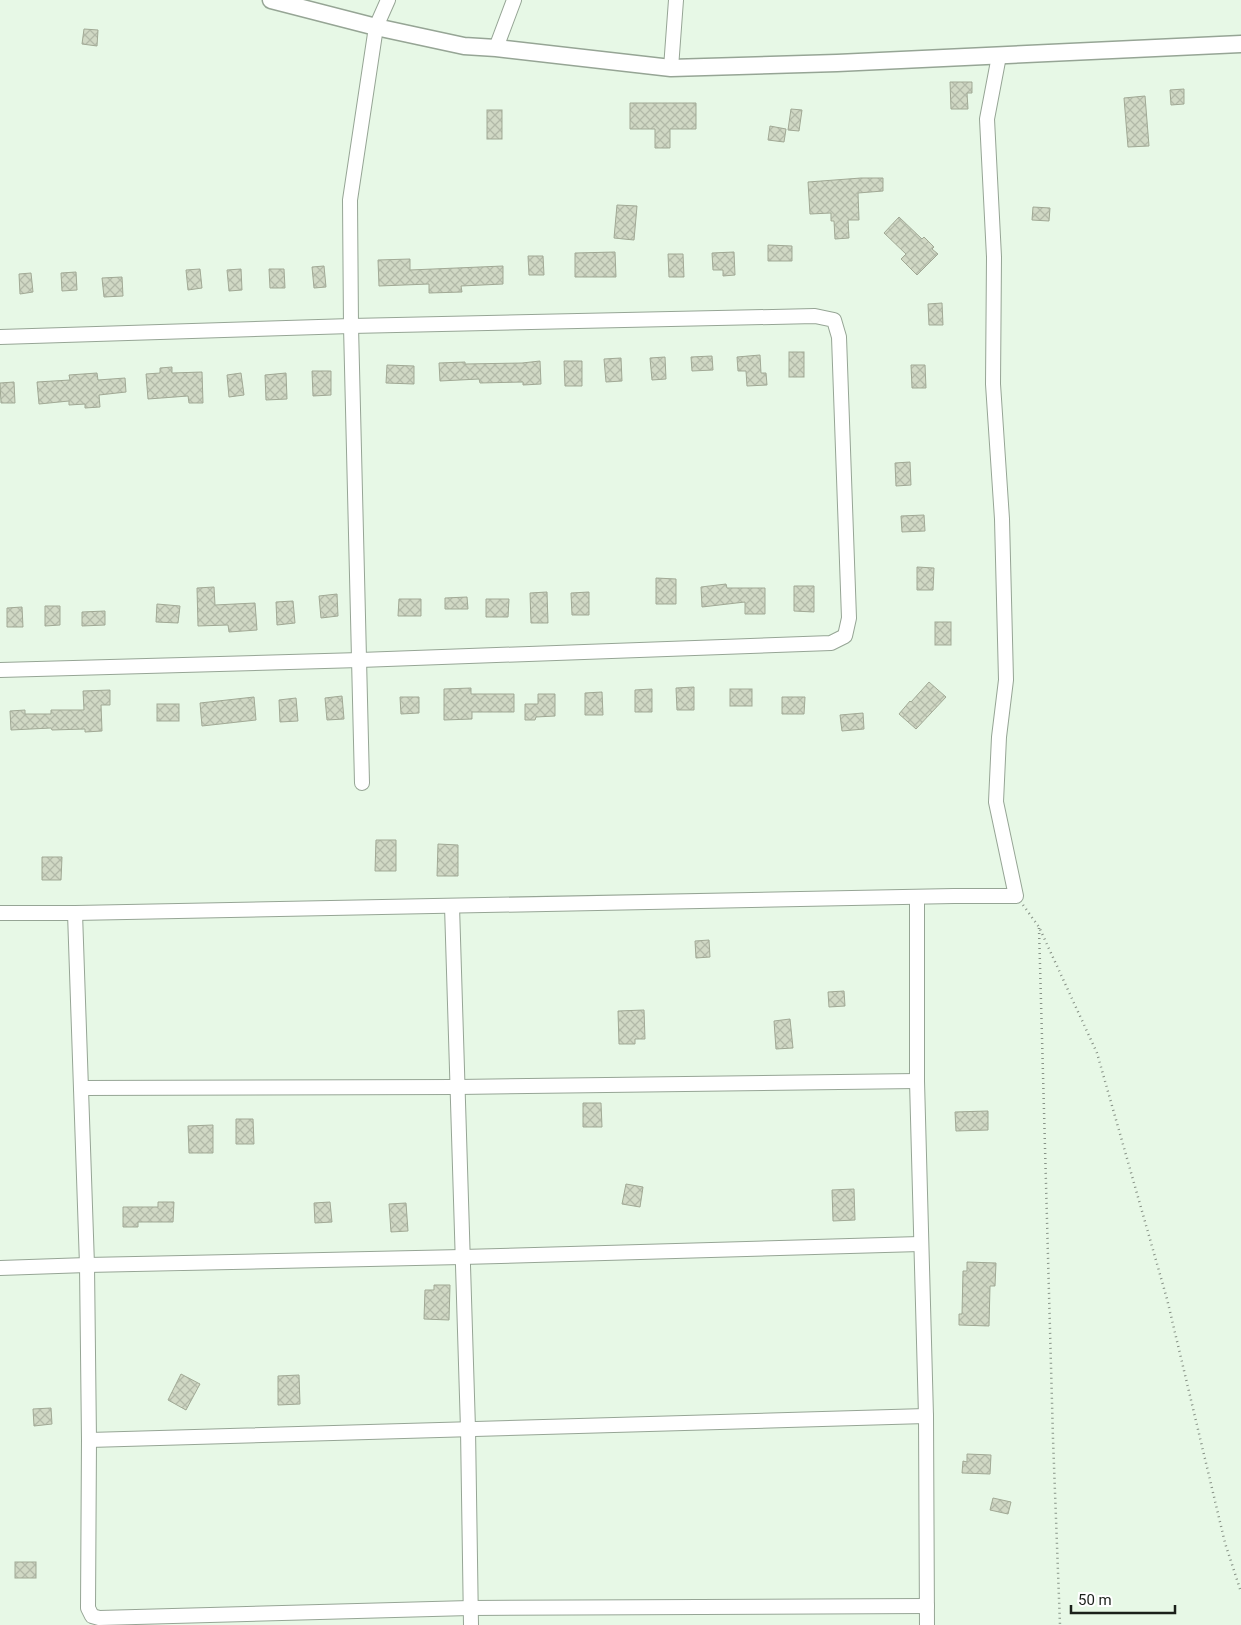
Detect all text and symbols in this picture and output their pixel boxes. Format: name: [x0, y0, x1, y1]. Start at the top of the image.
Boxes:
scale bar: [1071, 1582, 1175, 1614]
text: 50 m: [1078, 1591, 1112, 1609]

